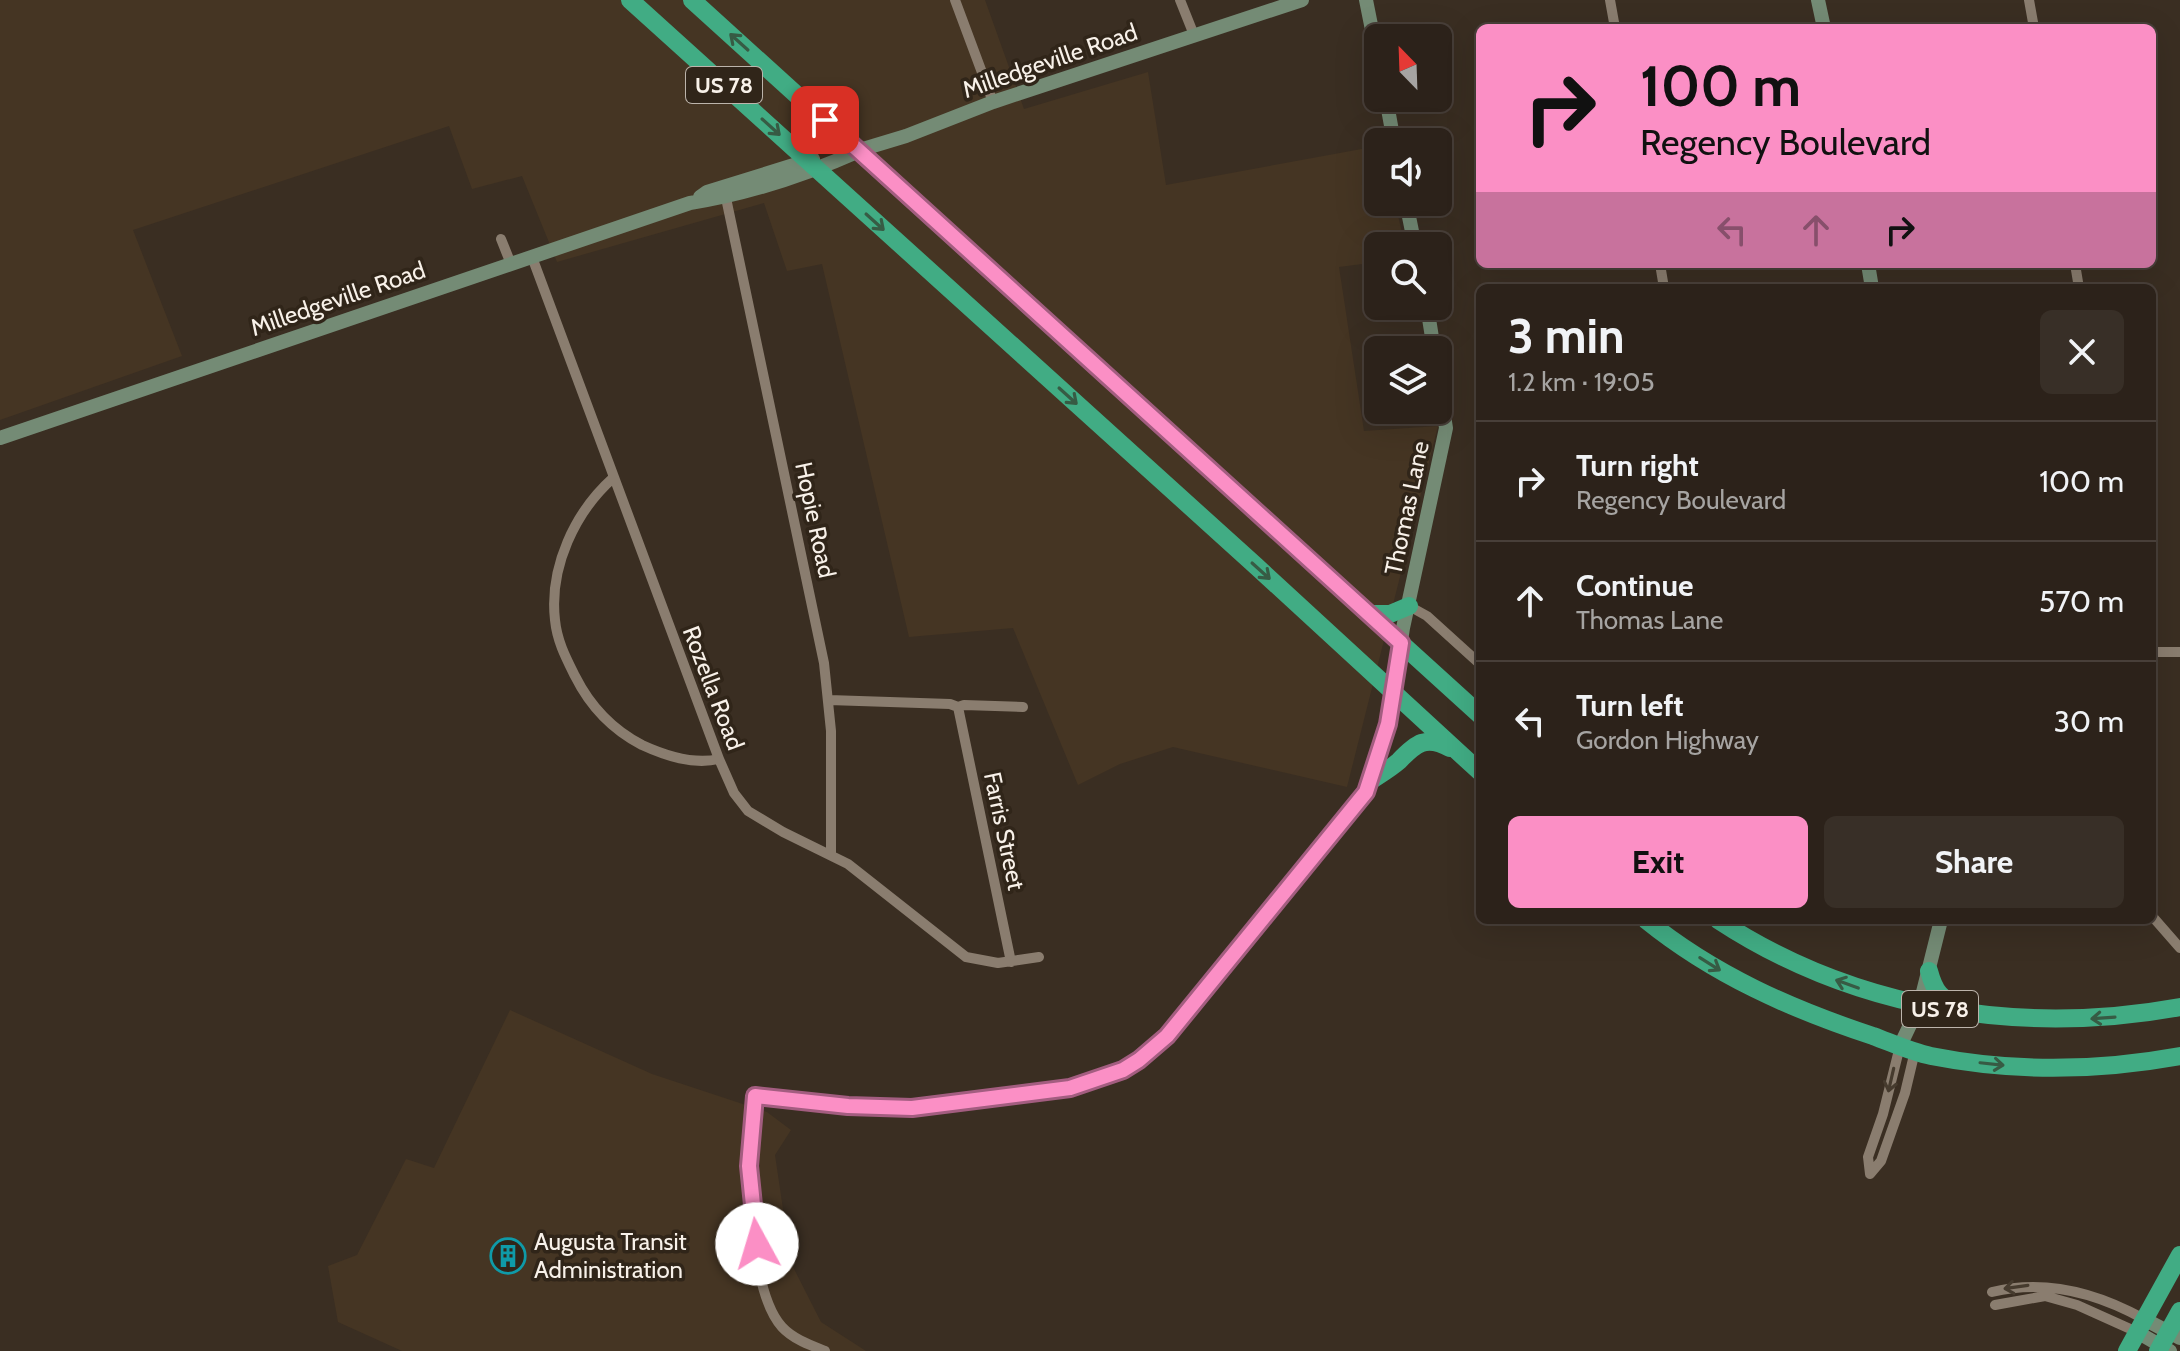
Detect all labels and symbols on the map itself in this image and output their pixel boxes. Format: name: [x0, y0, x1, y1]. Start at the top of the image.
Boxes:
street label: Milledgeville Road: [959, 17, 1141, 104]
north arrow: [1364, 24, 1452, 112]
one-way arrow: [729, 33, 749, 52]
road number: US 78: [686, 67, 762, 103]
pin: [791, 86, 859, 154]
one-way arrow: [761, 118, 781, 137]
one-way arrow: [865, 212, 885, 230]
street label: Milledgeville Road: [247, 255, 429, 342]
one-way arrow: [1058, 387, 1078, 406]
street label: Thomas Lane: [1378, 438, 1435, 577]
street label: Hopie Road: [789, 459, 842, 581]
one-way arrow: [1251, 561, 1271, 580]
street label: Rozella Road: [677, 622, 750, 754]
street label: Farris Street: [978, 769, 1031, 893]
one-way arrow: [1698, 957, 1721, 973]
one-way arrow: [1835, 975, 1860, 990]
road number: US 78: [1902, 991, 1978, 1027]
one-way arrow: [2090, 1011, 2117, 1026]
one-way arrow: [1978, 1057, 2005, 1072]
one-way arrow: [1883, 1067, 1898, 1092]
position arrow: [715, 1202, 799, 1286]
place label: Augusta Transit Administration: [534, 1227, 687, 1284]
building icon: Augusta Transit Administration: [489, 1237, 527, 1275]
one-way arrow: [2003, 1280, 2030, 1295]

